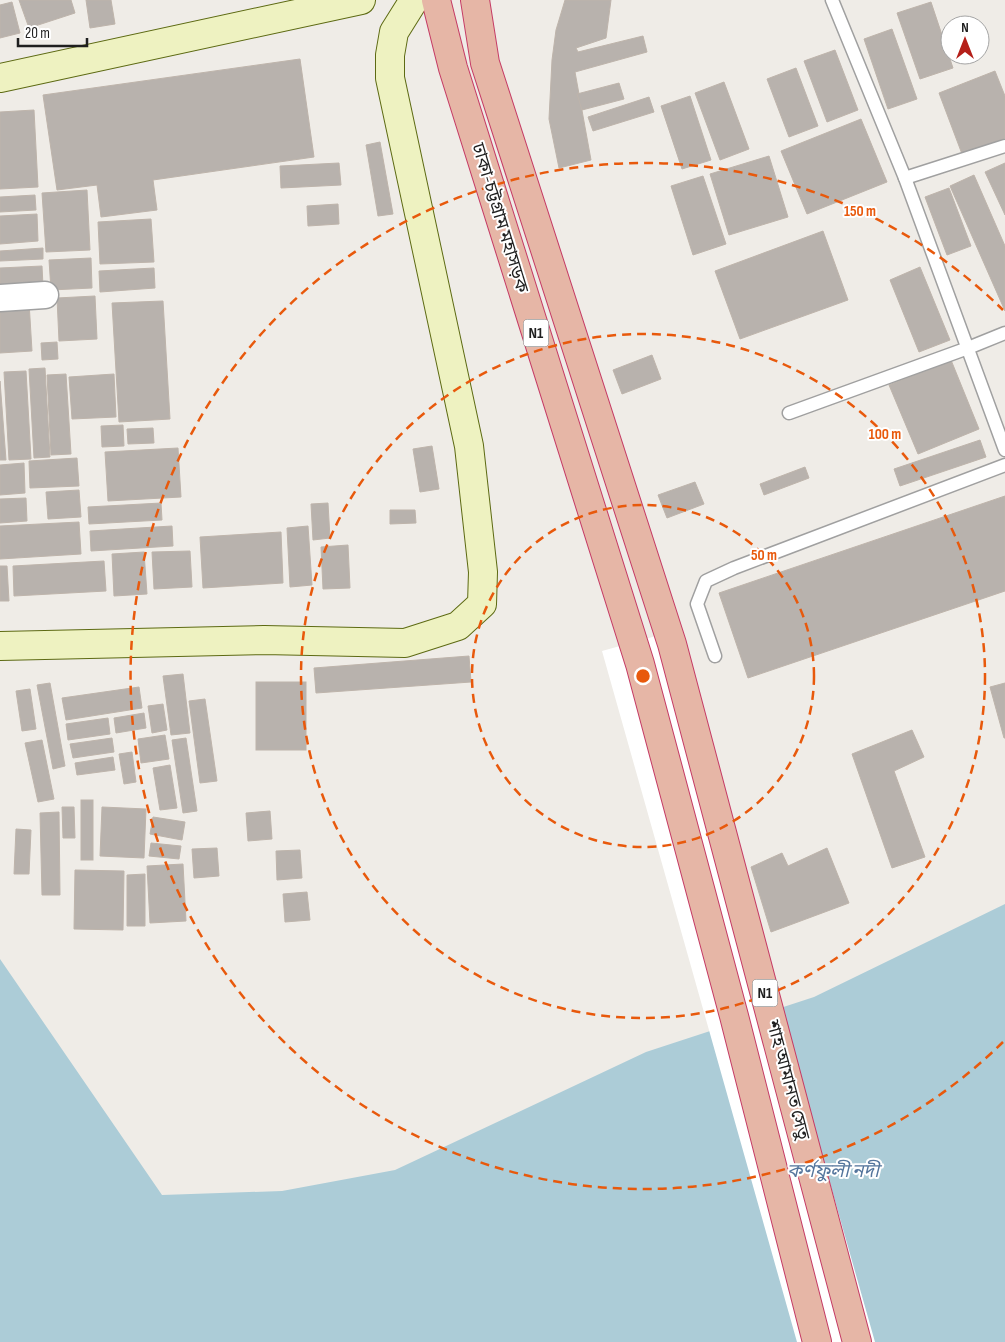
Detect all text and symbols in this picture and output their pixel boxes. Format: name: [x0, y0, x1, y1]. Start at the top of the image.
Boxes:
scale bar: [18, 15, 86, 47]
north arrow: [940, 15, 990, 65]
text: N: [961, 19, 969, 36]
text: 20 m: [25, 24, 50, 43]
street label: ঢাকা-চট্টগ্রাম মহাসড়ক: [467, 140, 533, 296]
text: 150 m: [844, 202, 876, 221]
road number: N1: [524, 319, 548, 346]
text: 100 m: [869, 425, 901, 444]
text: 50 m: [751, 546, 777, 565]
centre of rings: [634, 667, 652, 685]
road number: N1: [752, 980, 778, 1006]
street label: শাহ আমানত সেতু: [762, 1017, 814, 1142]
water label: কর্ণফুলী নদী: [787, 1159, 883, 1183]

